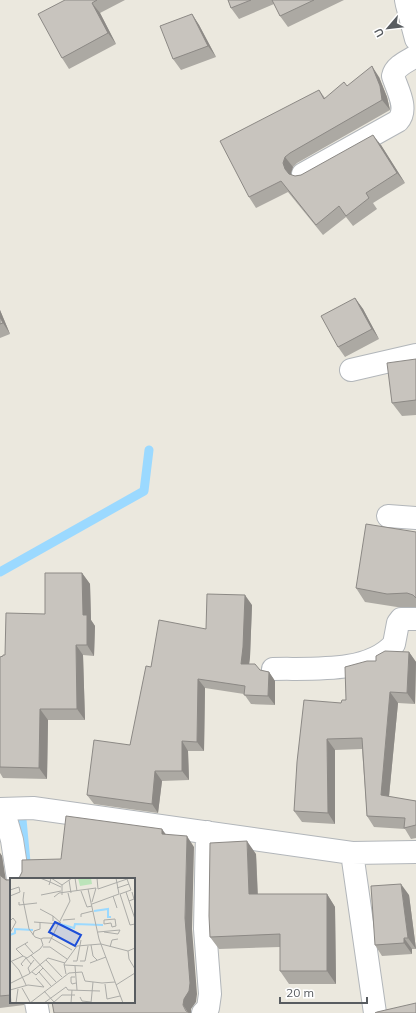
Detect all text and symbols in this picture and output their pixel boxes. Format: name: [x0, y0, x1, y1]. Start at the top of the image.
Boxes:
north arrow: [368, 8, 408, 48]
text: U: [371, 26, 387, 40]
inset map: [10, 878, 135, 1003]
scale bar: [280, 979, 367, 1005]
text: 20 m: [286, 985, 314, 1000]

